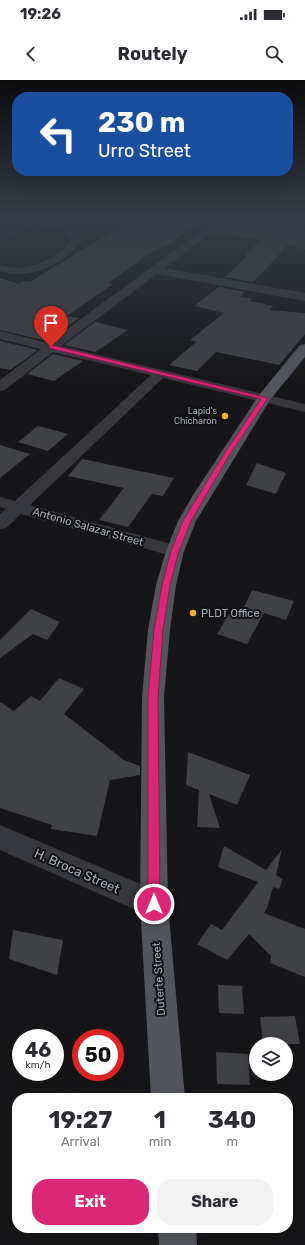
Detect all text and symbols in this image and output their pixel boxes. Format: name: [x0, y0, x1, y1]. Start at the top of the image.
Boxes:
text: 19:26: [20, 5, 61, 23]
icon: back: [20, 43, 42, 65]
text: Routely: [118, 43, 187, 65]
icon: search: [263, 43, 285, 65]
text: 230 m: [98, 106, 185, 139]
icon: left: [32, 108, 84, 160]
text: Urro Street: [98, 140, 191, 162]
pin: [34, 306, 68, 347]
icon: arrive: [40, 312, 62, 334]
place label: Lapid's Chicharon: [174, 406, 217, 426]
marker: Lapid's Chicharon: [220, 411, 230, 421]
street label: Antonio Salazar Street: [31, 505, 146, 549]
place label: PLDT Office: [201, 607, 260, 620]
marker: PLDT Office: [188, 608, 198, 618]
street label: H. Broca Street: [32, 845, 122, 897]
position arrow: [133, 883, 175, 925]
street label: Duterte Street: [150, 941, 168, 1016]
speed limit sign: 50: [72, 1029, 124, 1081]
map controls: [249, 1037, 293, 1081]
button: layers: [249, 1037, 293, 1081]
text: 46: [25, 1038, 51, 1062]
text: km/h: [26, 1059, 50, 1071]
text: 19:27: [49, 1106, 112, 1134]
text: 1: [154, 1106, 166, 1134]
text: 340: [208, 1106, 256, 1134]
text: Arrival: [61, 1134, 100, 1149]
text: min: [149, 1134, 171, 1149]
text: m: [226, 1134, 238, 1149]
button: Exit: [32, 1179, 149, 1225]
button: Share: [157, 1179, 273, 1225]

